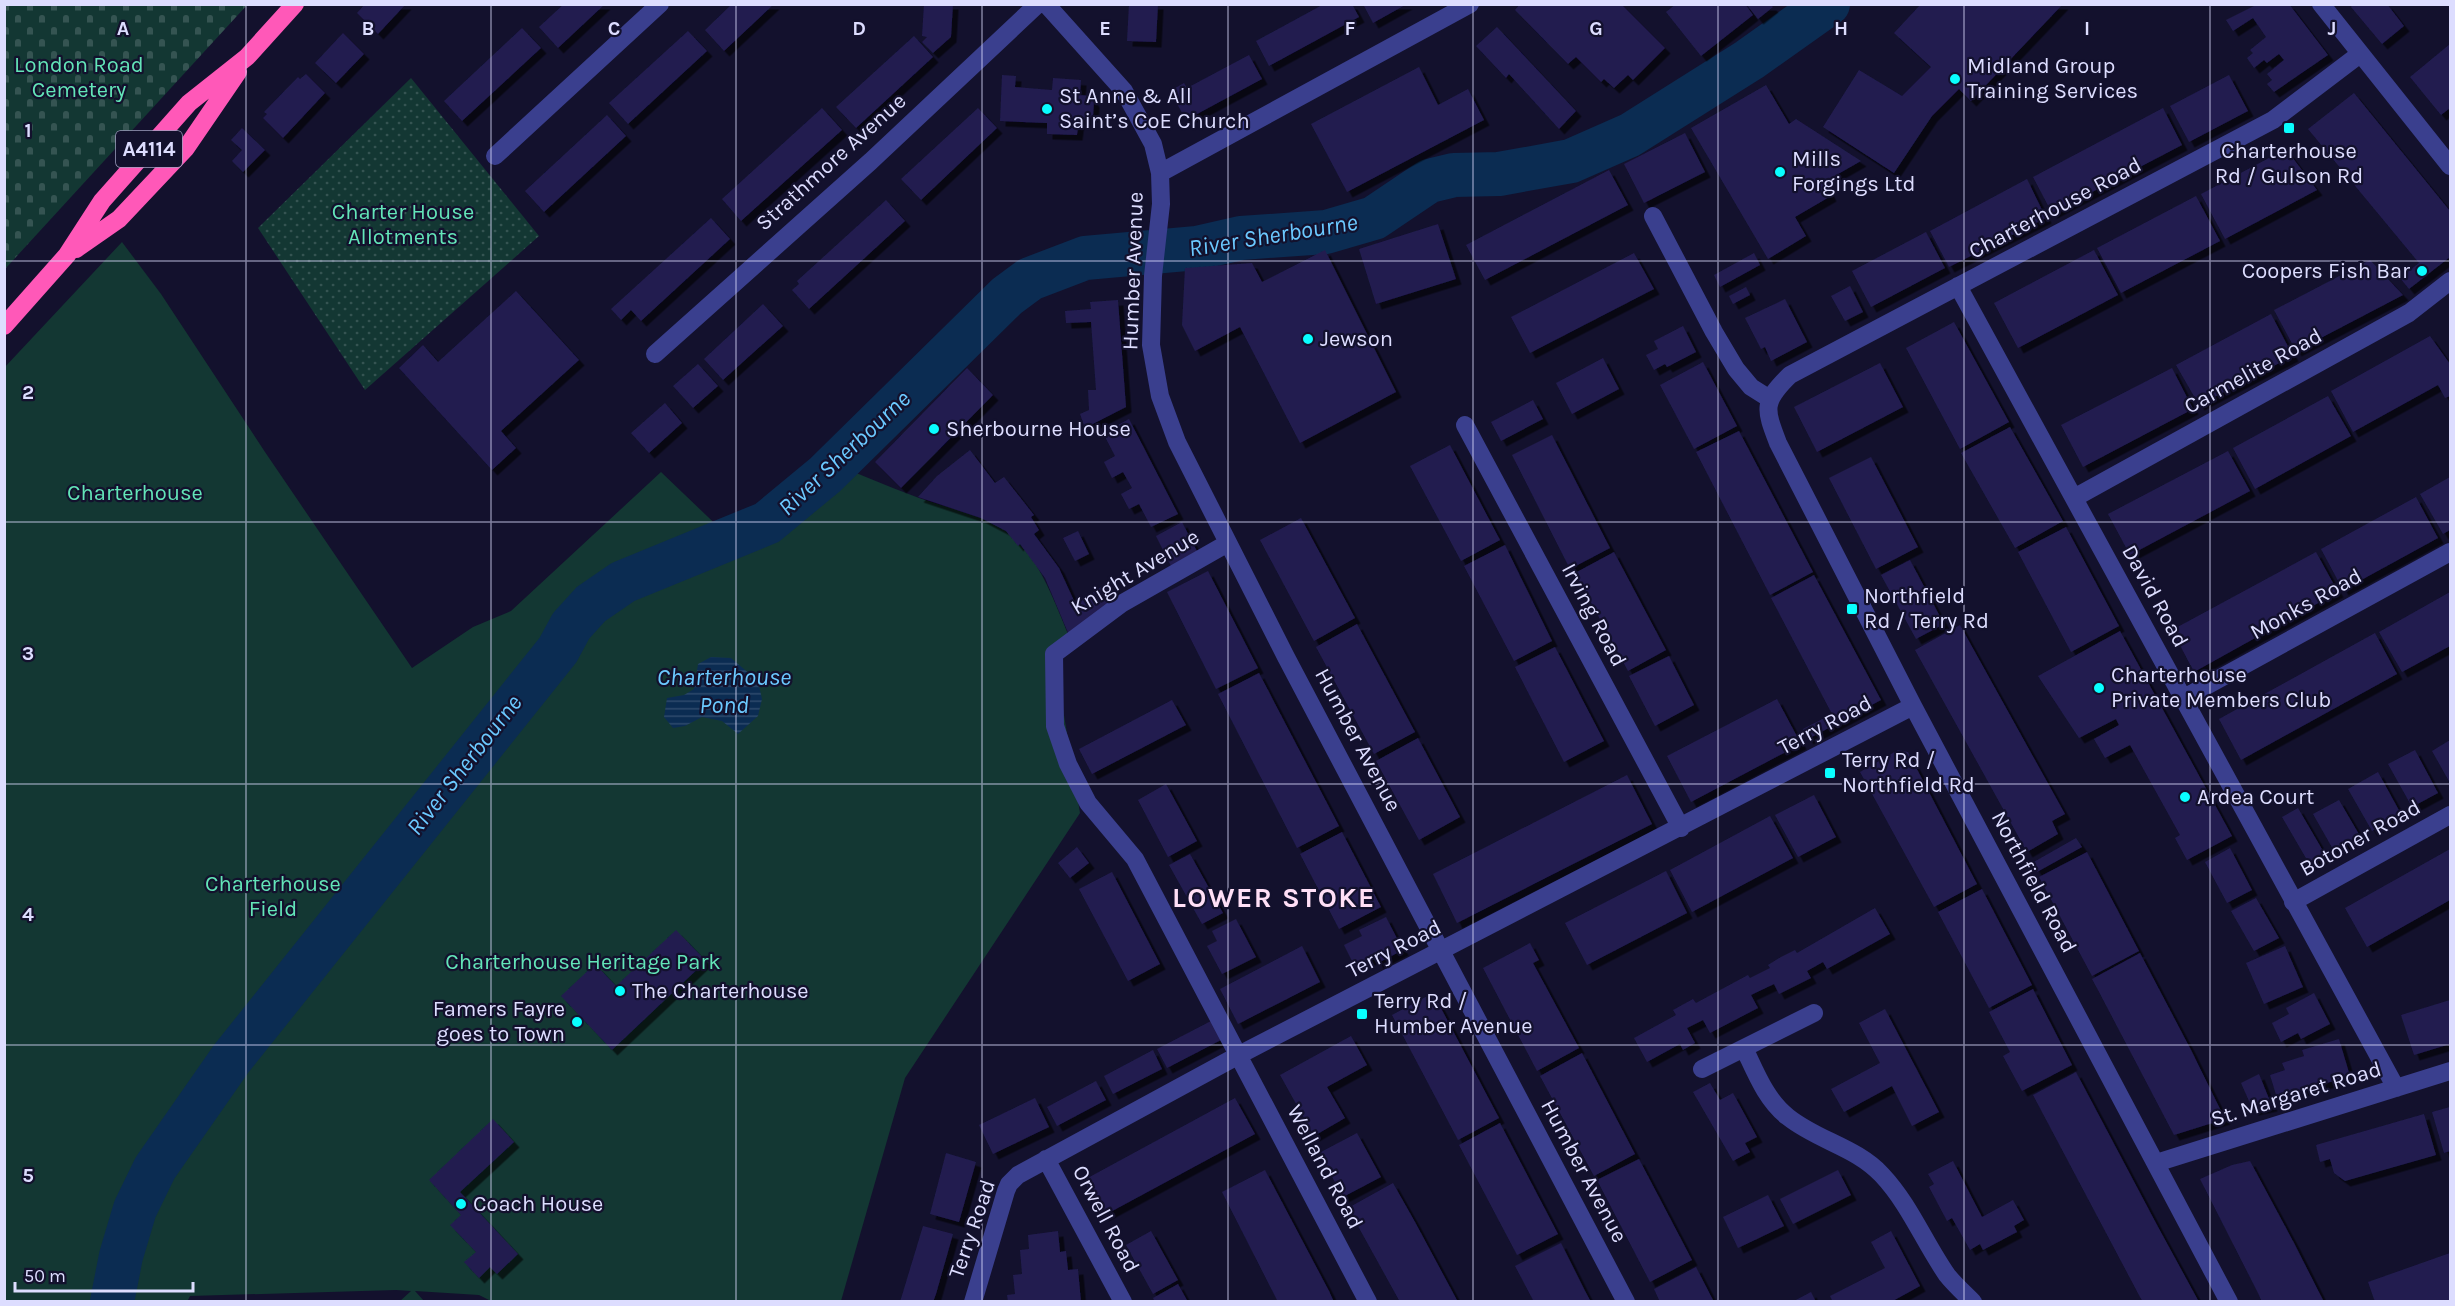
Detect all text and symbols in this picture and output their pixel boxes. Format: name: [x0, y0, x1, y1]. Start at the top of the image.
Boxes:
text: A: [117, 17, 130, 40]
text: B: [362, 17, 374, 40]
text: C: [608, 17, 620, 40]
text: D: [852, 17, 866, 40]
text: E: [1099, 17, 1111, 40]
text: F: [1345, 17, 1356, 40]
text: G: [1589, 17, 1603, 40]
text: H: [1834, 17, 1848, 40]
text: I: [2084, 17, 2090, 40]
text: J: [2328, 17, 2336, 40]
park label: London Road Cemetery: [14, 52, 144, 103]
place label: Midland Group Training Services: [1967, 53, 2138, 104]
marker: Midland Group Training Services: [1948, 72, 1962, 86]
place label: St Anne & All Saint’s CoE Church: [1059, 83, 1250, 134]
street label: Strathmore Avenue: [751, 88, 911, 236]
marker: St Anne & All Saint’s CoE Church: [1040, 102, 1054, 116]
text: 1: [24, 119, 32, 142]
marker: Charterhouse Rd / Gulson Rd: [2282, 121, 2296, 135]
road number: A4114: [116, 131, 182, 167]
place label: Charterhouse Rd / Gulson Rd: [2215, 138, 2363, 189]
place label: Mills Forgings Ltd: [1792, 146, 1916, 197]
street label: Charterhouse Road: [1964, 152, 2146, 264]
marker: Mills Forgings Ltd: [1773, 165, 1787, 179]
street label: Humber Avenue: [1117, 191, 1149, 351]
park label: Charter House Allotments: [332, 199, 474, 250]
water label: River Sherbourne: [1187, 208, 1359, 262]
place label: Coopers Fish Bar: [2242, 258, 2410, 284]
marker: Coopers Fish Bar: [2415, 264, 2429, 278]
street label: Carmelite Road: [2180, 322, 2326, 420]
place label: Jewson: [1320, 326, 1393, 352]
marker: Jewson: [1301, 332, 1315, 346]
text: 2: [22, 381, 34, 404]
water label: River Sherbourne: [772, 385, 916, 521]
place label: Sherbourne House: [946, 416, 1131, 442]
marker: Sherbourne House: [927, 422, 941, 436]
park label: Charterhouse: [67, 480, 203, 506]
street label: Knight Avenue: [1066, 524, 1204, 620]
street label: David Road: [2116, 540, 2194, 652]
street label: Irving Road: [1556, 559, 1632, 671]
street label: Monks Road: [2246, 563, 2366, 645]
place label: Northfield Rd / Terry Rd: [1864, 583, 1989, 634]
marker: Northfield Rd / Terry Rd: [1845, 602, 1859, 616]
text: 3: [22, 642, 34, 665]
place label: Charterhouse Private Members Club: [2111, 662, 2331, 713]
water label: Charterhouse Pond: [657, 663, 791, 719]
street label: Humber Avenue: [1309, 664, 1407, 816]
marker: Charterhouse Private Members Club: [2092, 681, 2106, 695]
water label: River Sherbourne: [401, 689, 527, 841]
street label: Terry Road: [1774, 689, 1876, 761]
place label: Terry Rd / Northfield Rd: [1842, 747, 1975, 798]
marker: Terry Rd / Northfield Rd: [1823, 766, 1837, 780]
place label: Ardea Court: [2197, 784, 2314, 810]
marker: Ardea Court: [2178, 790, 2192, 804]
street label: Botoner Road: [2295, 794, 2425, 882]
street label: Northfield Road: [1986, 807, 2082, 957]
park label: Charterhouse Field: [205, 871, 341, 922]
district label: LOWER STOKE: [1172, 881, 1376, 914]
text: 4: [22, 903, 34, 926]
street label: Terry Road: [1342, 914, 1446, 984]
park label: Charterhouse Heritage Park: [445, 949, 721, 975]
place label: The Charterhouse: [632, 978, 809, 1004]
marker: The Charterhouse: [613, 984, 627, 998]
place label: Terry Rd / Humber Avenue: [1374, 988, 1533, 1039]
place label: Famers Fayre goes to Town: [433, 996, 565, 1047]
marker: Terry Rd / Humber Avenue: [1355, 1007, 1369, 1021]
marker: Famers Fayre goes to Town: [570, 1015, 584, 1029]
street label: St. Margaret Road: [2208, 1056, 2384, 1132]
street label: Humber Avenue: [1535, 1095, 1633, 1247]
street label: Welland Road: [1281, 1100, 1369, 1234]
street label: Orwell Road: [1067, 1161, 1145, 1277]
text: 5: [22, 1164, 34, 1187]
street label: Terry Road: [943, 1176, 1001, 1282]
place label: Coach House: [473, 1191, 603, 1217]
marker: Coach House: [454, 1197, 468, 1211]
scale bar: [15, 1255, 194, 1293]
text: 50 m: [24, 1265, 66, 1287]

